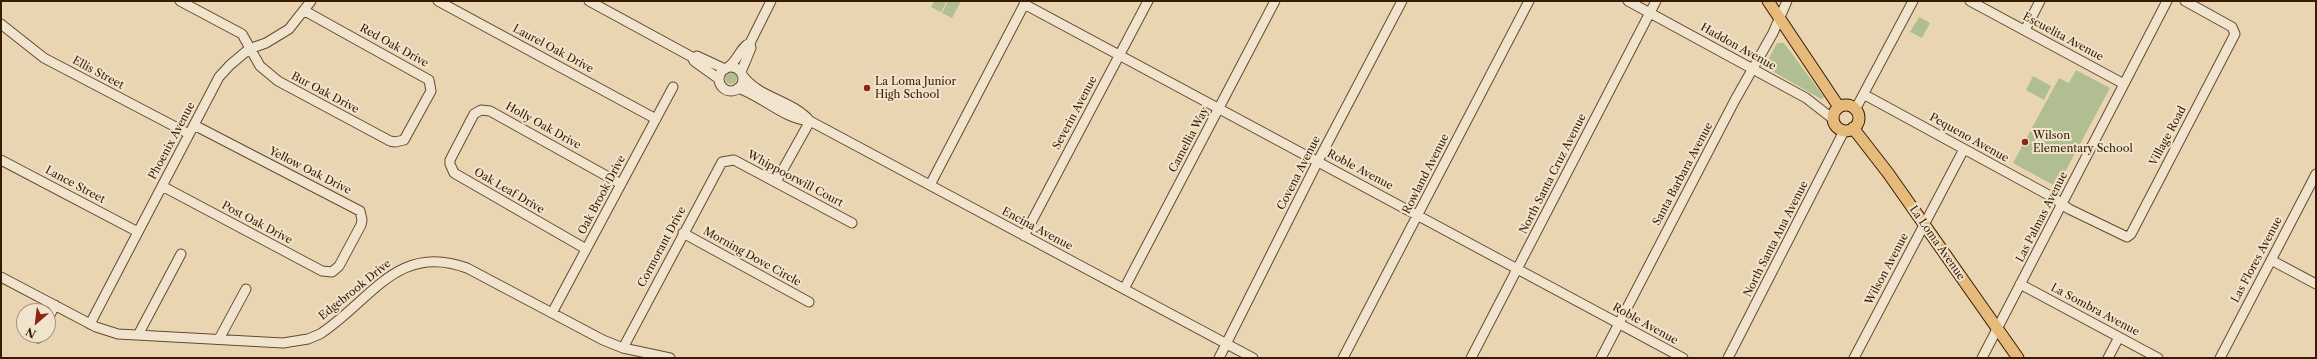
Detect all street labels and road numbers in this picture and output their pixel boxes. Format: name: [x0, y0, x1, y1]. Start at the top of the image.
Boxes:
street label: Escuelita Avenue: [2020, 10, 2106, 64]
street label: Haddon Avenue: [1698, 21, 1778, 73]
street label: Red Oak Drive: [357, 22, 431, 70]
street label: Laurel Oak Drive: [510, 22, 596, 76]
street label: Ellis Street: [70, 54, 126, 92]
street label: Bur Oak Drive: [289, 70, 361, 116]
street label: Severin Avenue: [1050, 74, 1100, 152]
street label: Phoenix Avenue: [146, 100, 198, 182]
street label: Holly Oak Drive: [503, 100, 583, 152]
street label: Village Road: [2147, 104, 2189, 168]
street label: Camellia Way: [1166, 105, 1212, 175]
street label: Pequeno Avenue: [1927, 111, 2011, 165]
street label: North Santa Cruz Avenue: [1517, 112, 1589, 236]
street label: Santa Barbara Avenue: [1650, 120, 1716, 228]
street label: Rowland Avenue: [1400, 132, 1452, 216]
street label: Covena Avenue: [1275, 134, 1323, 212]
street label: Yellow Oak Drive: [267, 145, 353, 197]
street label: Roble Avenue: [1325, 147, 1395, 193]
street label: Whippoorwill Court: [745, 148, 845, 210]
street label: Oak Brook Drive: [576, 153, 628, 237]
street label: Lance Street: [43, 164, 107, 206]
street label: Oak Leaf Drive: [472, 166, 546, 216]
street label: Las Palmas Avenue: [2013, 170, 2071, 264]
street label: North Santa Ana Avenue: [1741, 179, 1811, 299]
street label: Post Oak Drive: [219, 199, 295, 247]
street label: La Loma Avenue: [1906, 203, 1968, 283]
street label: Cormorant Drive: [635, 204, 689, 290]
street label: Encina Avenue: [999, 205, 1075, 253]
street label: Las Flores Avenue: [2229, 215, 2285, 305]
street label: Morning Dove Circle: [701, 225, 803, 289]
street label: Wilson Avenue: [1863, 231, 1911, 307]
street label: Edgebrook Drive: [316, 257, 394, 323]
street label: La Sombra Avenue: [2048, 281, 2142, 339]
street label: Roble Avenue: [1610, 301, 1680, 347]

